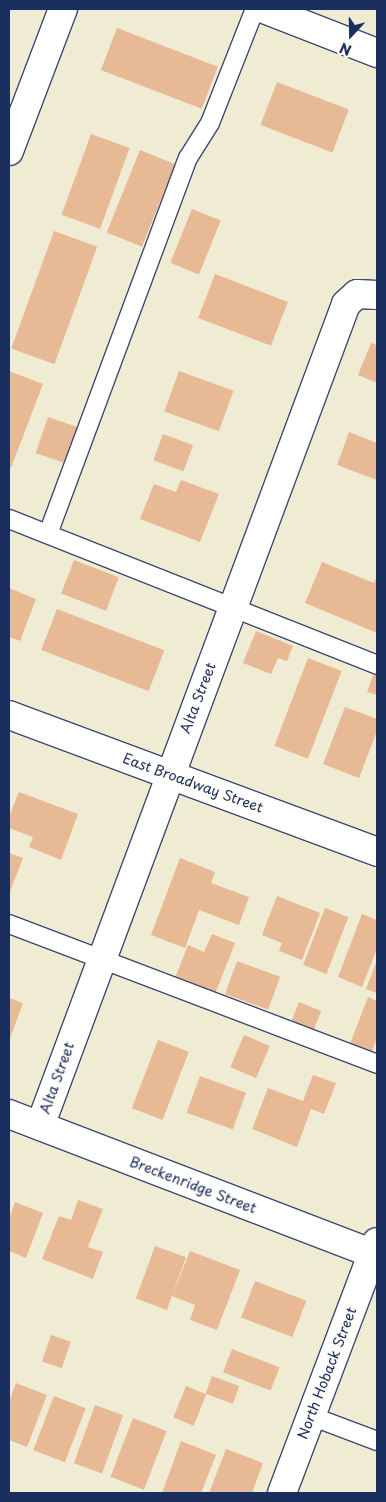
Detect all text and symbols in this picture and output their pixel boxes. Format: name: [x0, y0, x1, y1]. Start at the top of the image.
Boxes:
north arrow: [326, 10, 376, 60]
text: N: [337, 38, 354, 61]
street label: Alta Street: [177, 660, 219, 736]
street label: East Broadway Street: [120, 750, 266, 816]
street label: Alta Street: [36, 1039, 78, 1117]
street label: Breckenridge Street: [127, 1153, 259, 1217]
street label: North Hoback Street: [294, 1304, 360, 1442]

